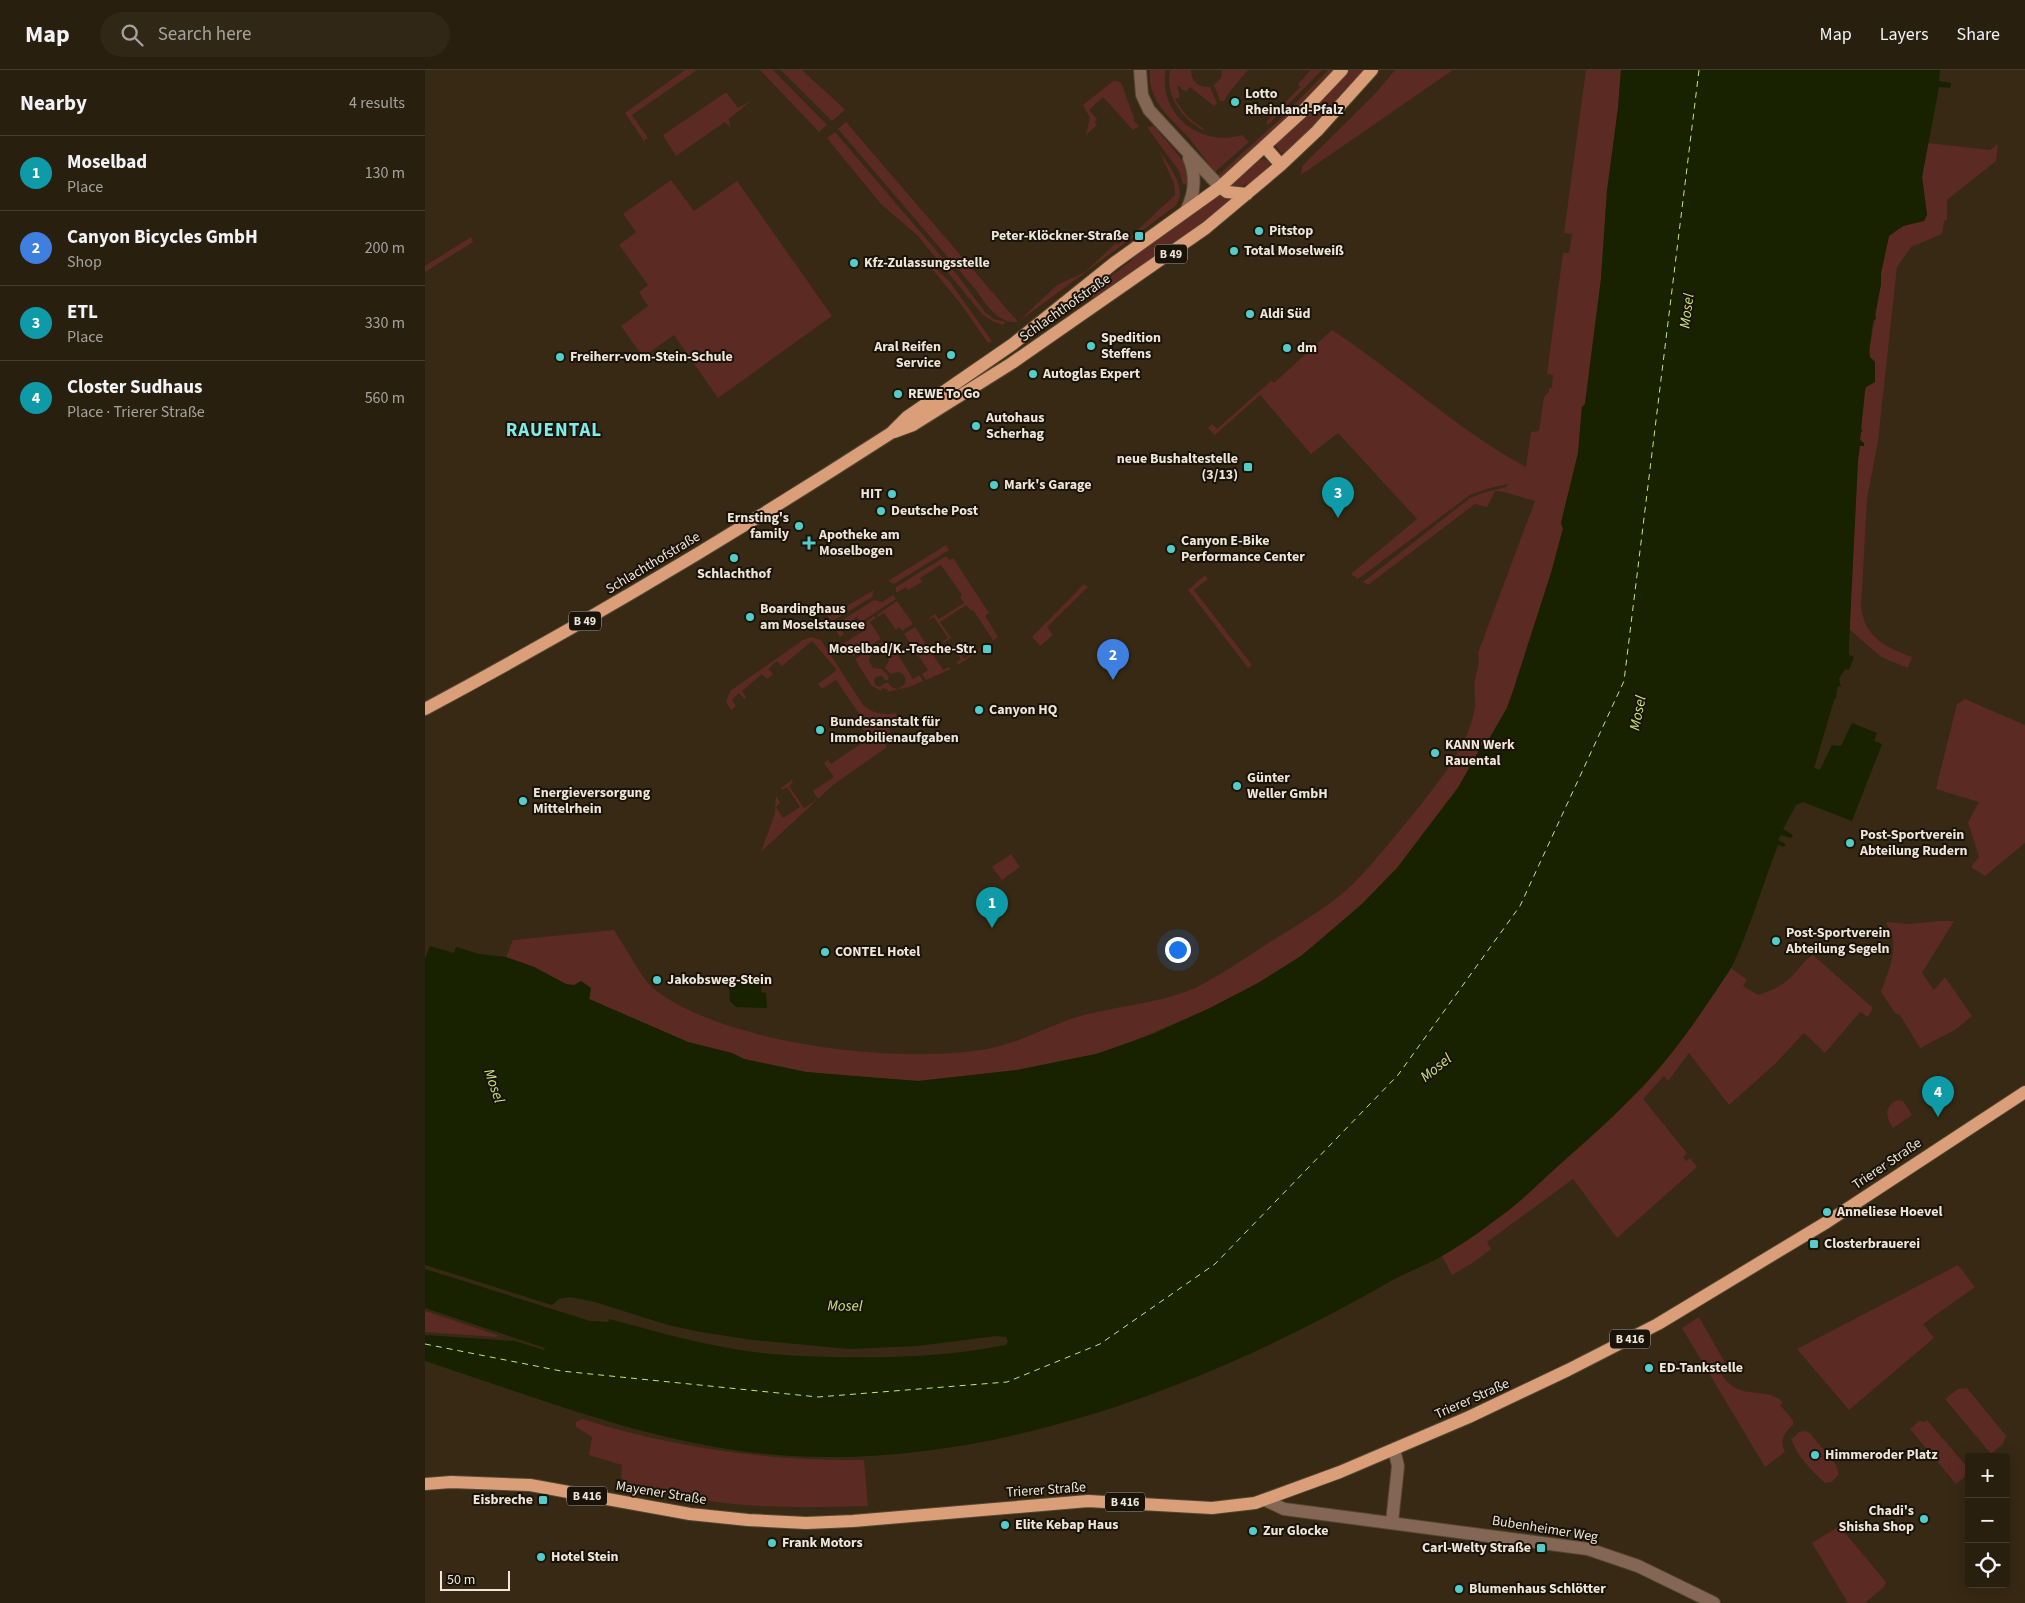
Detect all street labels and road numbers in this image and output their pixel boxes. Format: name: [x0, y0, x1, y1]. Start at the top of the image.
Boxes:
road number: B 49: [1155, 244, 1187, 263]
street label: Schlachthofstraße: [1015, 269, 1115, 347]
street label: Schlachthofstraße: [602, 527, 704, 599]
road number: B 49: [569, 612, 601, 630]
street label: Trierer Straße: [1848, 1133, 1926, 1195]
road number: B 416: [1610, 1330, 1650, 1348]
street label: Trierer Straße: [1431, 1374, 1513, 1424]
street label: Mayener Straße: [614, 1476, 708, 1510]
street label: Trierer Straße: [1005, 1477, 1087, 1503]
road number: B 416: [567, 1486, 607, 1505]
road number: B 416: [1105, 1492, 1145, 1511]
street label: Bubenheimer Weg: [1490, 1511, 1600, 1547]

